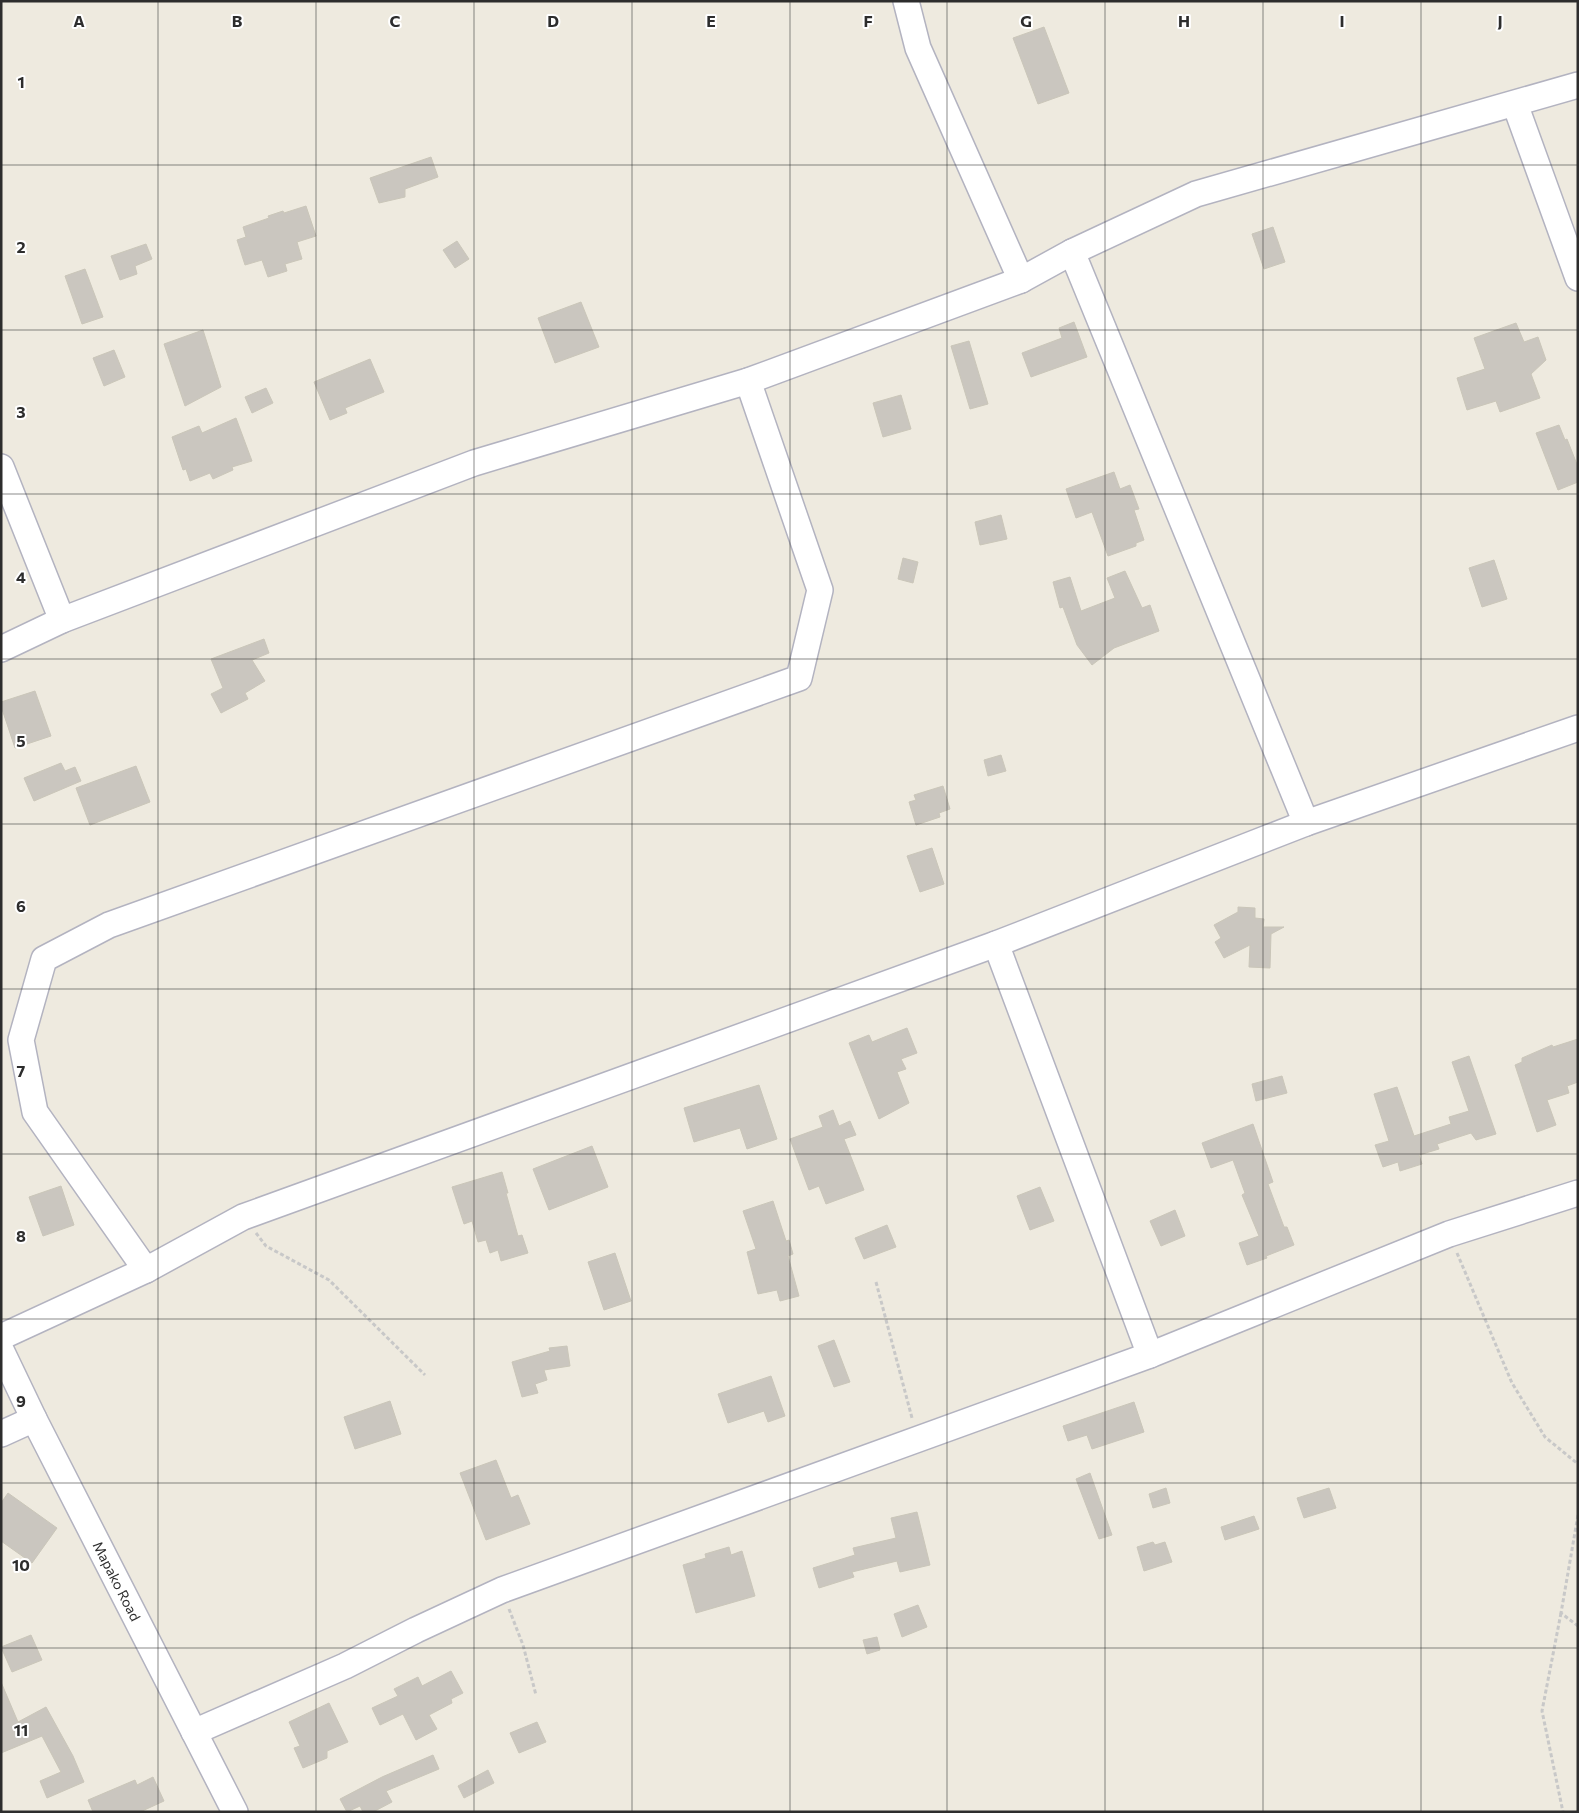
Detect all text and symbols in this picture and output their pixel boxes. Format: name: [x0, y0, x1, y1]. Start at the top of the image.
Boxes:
text: A: [73, 11, 85, 30]
text: B: [232, 11, 243, 30]
text: C: [390, 11, 401, 30]
text: D: [547, 11, 559, 30]
text: E: [706, 11, 716, 30]
text: F: [863, 11, 873, 30]
text: G: [1020, 11, 1032, 30]
text: H: [1178, 11, 1190, 30]
text: I: [1339, 11, 1345, 30]
text: J: [1497, 11, 1503, 30]
text: 1: [17, 72, 25, 91]
text: 2: [16, 237, 26, 256]
text: 3: [16, 402, 26, 421]
text: 4: [16, 567, 26, 586]
text: 5: [16, 731, 26, 750]
text: 6: [16, 896, 26, 915]
text: 7: [17, 1061, 26, 1080]
text: 8: [16, 1226, 26, 1245]
text: 9: [16, 1391, 26, 1410]
street label: Mapako Road: [90, 1538, 144, 1624]
text: 10: [12, 1555, 30, 1574]
text: 11: [14, 1720, 28, 1739]

